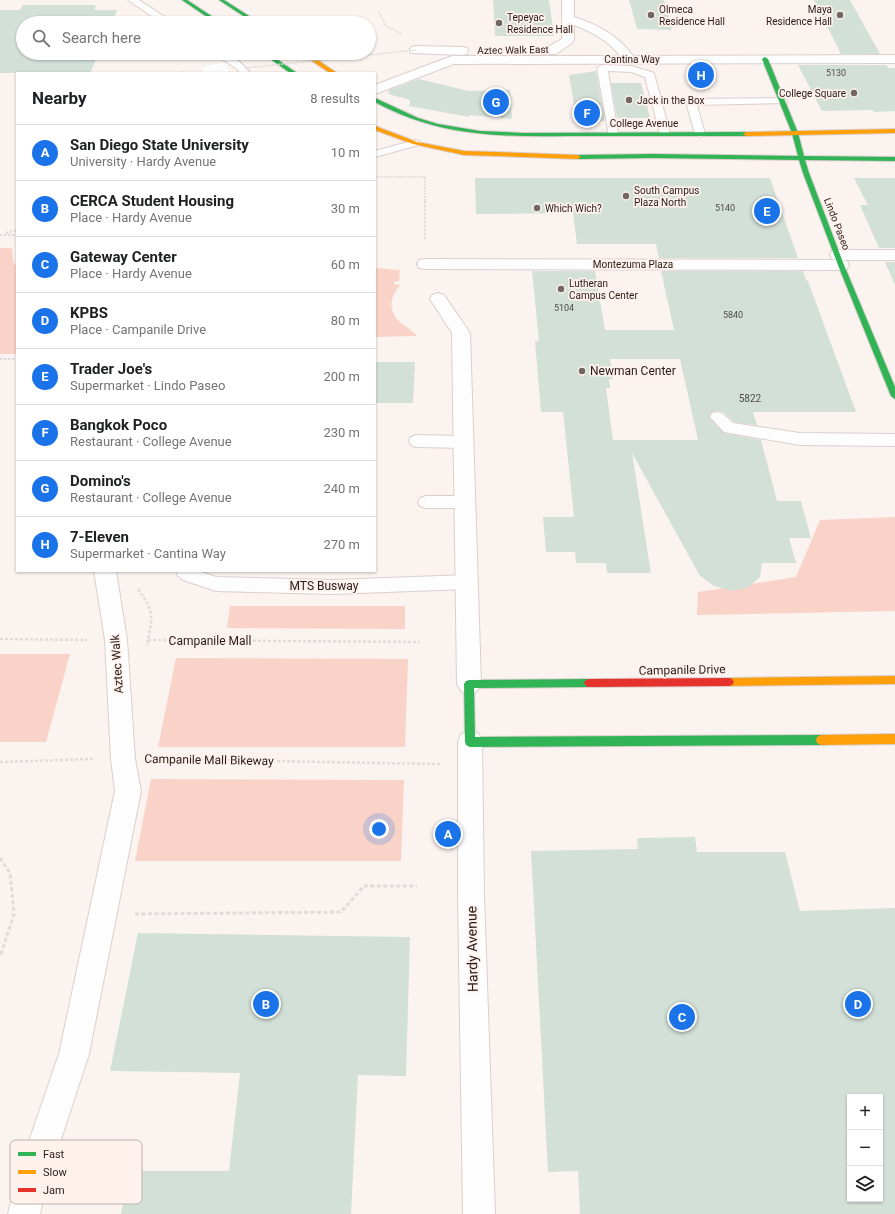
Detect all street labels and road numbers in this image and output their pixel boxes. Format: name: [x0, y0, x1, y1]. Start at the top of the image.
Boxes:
street label: Aztec Walk East: [477, 44, 549, 56]
street label: Cantina Way: [604, 54, 660, 65]
street label: College Avenue: [610, 118, 678, 129]
street label: Lindo Paseo: [822, 196, 852, 252]
street label: Montezuma Plaza: [593, 259, 673, 270]
street label: MTS Busway: [290, 579, 359, 593]
street label: Aztec Walk: [108, 633, 126, 694]
street label: Campanile Mall: [169, 634, 251, 648]
street label: Campanile Drive: [638, 662, 726, 678]
street label: Campanile Mall Bikeway: [144, 752, 274, 768]
street label: Hardy Avenue: [463, 906, 481, 992]

